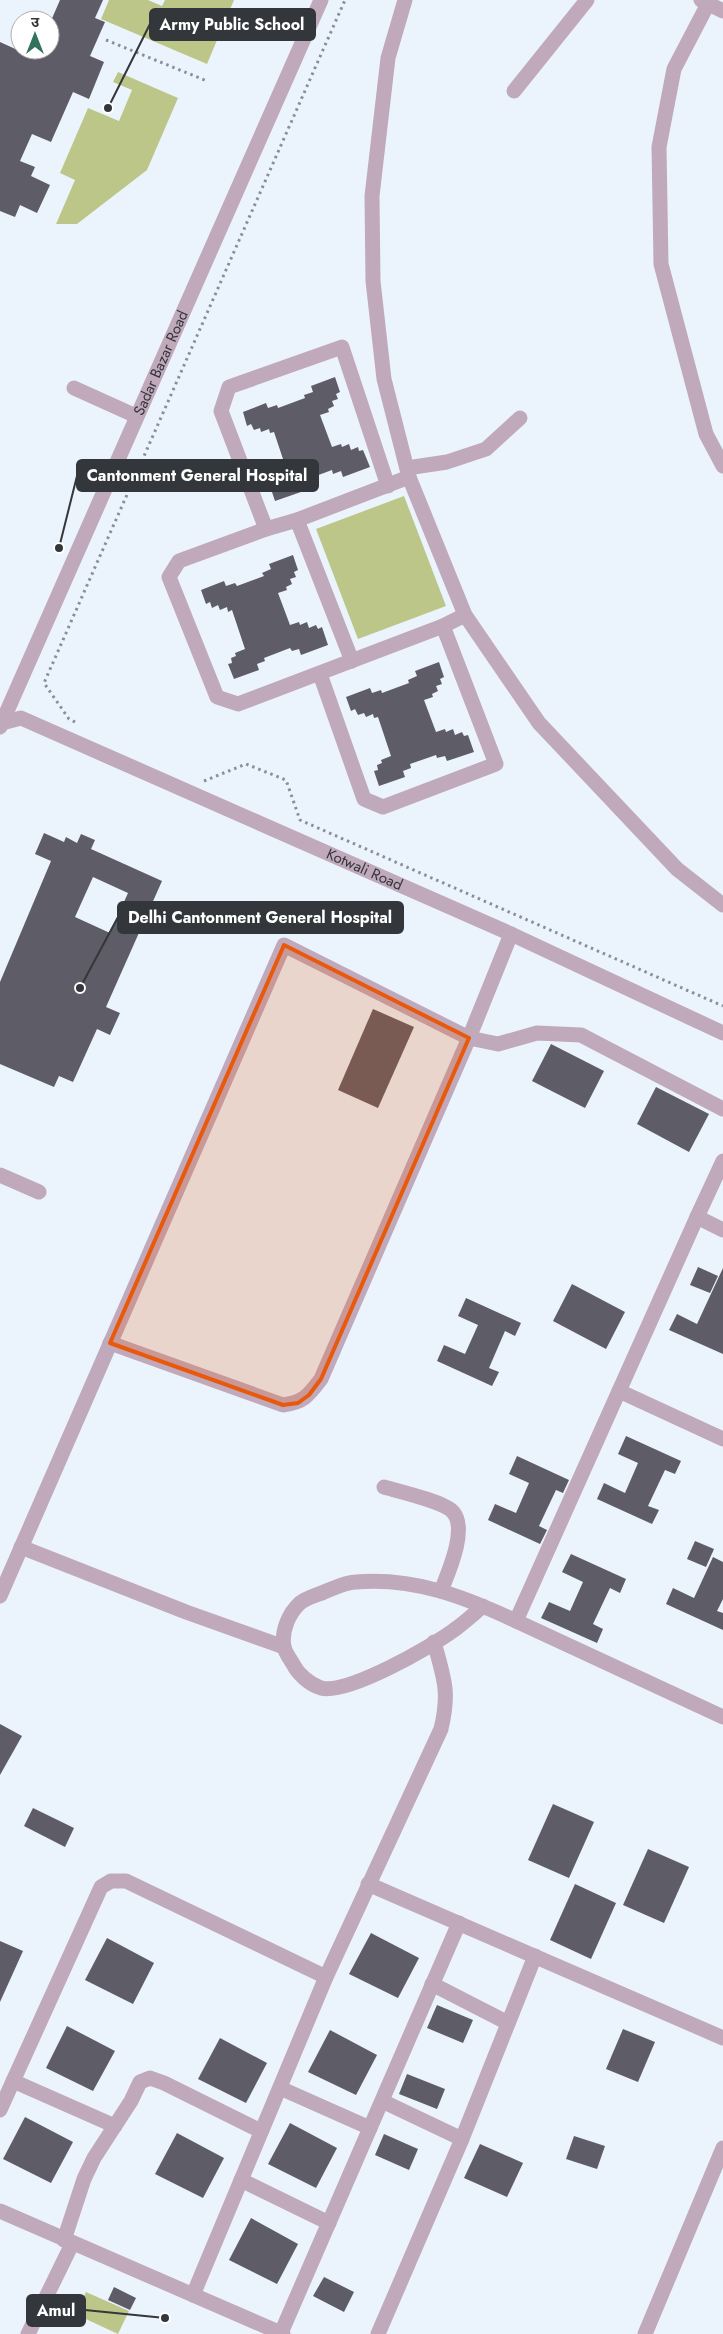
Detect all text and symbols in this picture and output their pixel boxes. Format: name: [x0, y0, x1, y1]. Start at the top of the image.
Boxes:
callout: Army Public School: [150, 9, 315, 40]
north arrow: [10, 10, 60, 60]
text: उ: [31, 12, 40, 32]
text: Army Public School: [159, 13, 304, 36]
street label: Sadar Bazar Road: [128, 307, 194, 419]
callout: Cantonment General Hospital: [77, 460, 318, 491]
text: Cantonment General Hospital: [87, 464, 307, 487]
street label: Kotwali Road: [323, 843, 406, 896]
callout: Delhi Cantonment General Hospital: [118, 902, 403, 933]
text: Delhi Cantonment General Hospital: [128, 906, 392, 929]
callout: Amul: [27, 2295, 85, 2326]
text: Amul: [36, 2299, 75, 2322]

